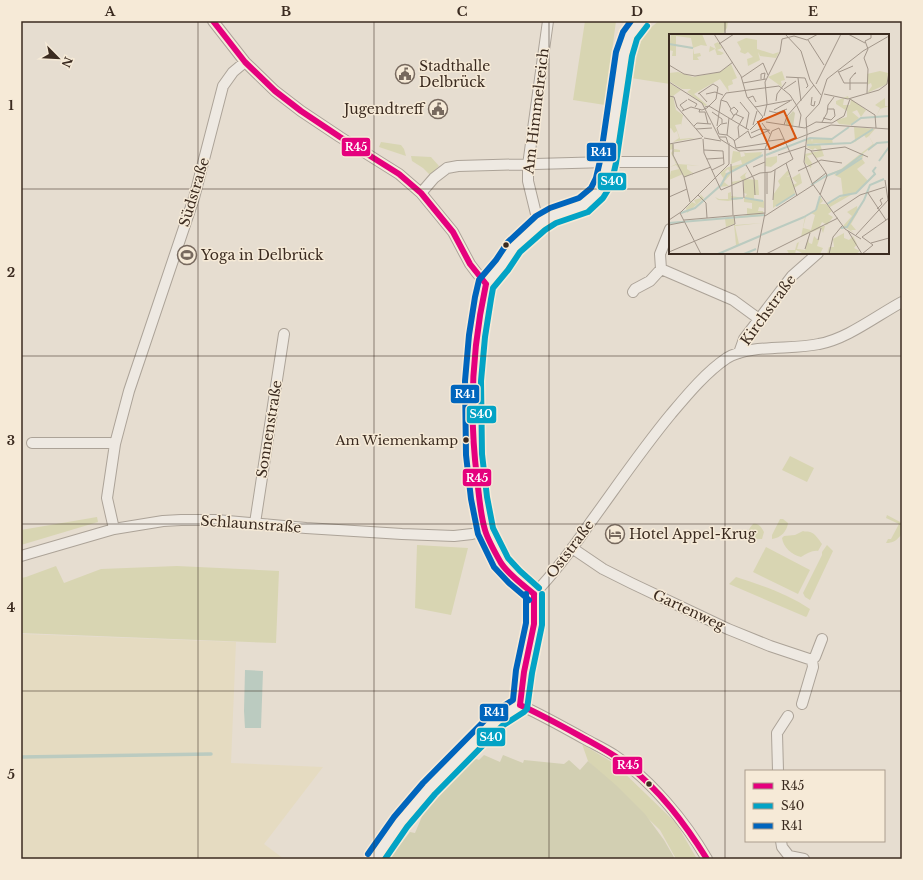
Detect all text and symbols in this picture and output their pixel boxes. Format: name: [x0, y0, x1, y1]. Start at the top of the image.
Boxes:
text: A: [104, 3, 116, 20]
text: B: [281, 3, 291, 20]
text: C: [457, 3, 468, 20]
text: D: [631, 3, 643, 20]
text: E: [808, 3, 818, 20]
inset map: [669, 34, 889, 254]
north arrow: [38, 38, 78, 78]
street label: Am Himmelreich: [519, 47, 553, 176]
text: N: [58, 54, 76, 70]
place label: Stadthalle Delbrück: [419, 57, 490, 91]
public building icon: Stadthalle Delbrück: [394, 63, 416, 85]
text: 1: [8, 97, 14, 114]
public building icon: Jugendtreff: [427, 98, 449, 120]
place label: Jugendtreff: [342, 100, 426, 118]
line badge: R45: [341, 137, 371, 157]
text: R45: [345, 140, 368, 154]
line badge: R41: [586, 142, 617, 162]
text: R41: [591, 145, 612, 159]
street label: Südstraße: [175, 155, 213, 229]
line badge: S40: [597, 172, 627, 191]
text: S40: [601, 174, 623, 188]
unlabelled marker: [501, 240, 511, 250]
sports icon: Yoga in Delbrück: [176, 244, 198, 266]
place label: Yoga in Delbrück: [200, 246, 324, 264]
text: 2: [7, 264, 15, 281]
street label: Kirchstraße: [736, 271, 800, 349]
street label: Sonnenstraße: [252, 379, 286, 479]
line badge: R41: [450, 384, 480, 404]
text: R41: [455, 387, 476, 401]
line badge: S40: [466, 405, 497, 424]
text: S40: [470, 407, 492, 421]
text: 3: [7, 432, 15, 449]
place label: Am Wiemenkamp: [334, 432, 458, 449]
marker: Am Wiemenkamp: [461, 435, 471, 445]
line badge: R45: [462, 468, 492, 487]
text: R45: [466, 471, 489, 485]
street label: Schlaunstraße: [200, 511, 302, 537]
street label: Oststraße: [542, 516, 598, 582]
hotel icon: Hotel Appel-Krug: [604, 523, 626, 545]
place label: Hotel Appel-Krug: [629, 525, 757, 543]
street label: Gartenweg: [650, 585, 728, 635]
text: 4: [7, 599, 16, 616]
line badge: R41: [479, 703, 509, 722]
text: R41: [484, 705, 505, 719]
line badge: S40: [476, 727, 506, 747]
text: S40: [480, 730, 502, 744]
line badge: R45: [612, 756, 643, 775]
text: R45: [617, 758, 640, 772]
text: 5: [7, 766, 15, 783]
legend: [745, 770, 885, 842]
text: R45: [781, 778, 804, 793]
unlabelled marker: [644, 779, 654, 789]
text: S40: [781, 798, 804, 813]
text: R41: [781, 818, 803, 833]

